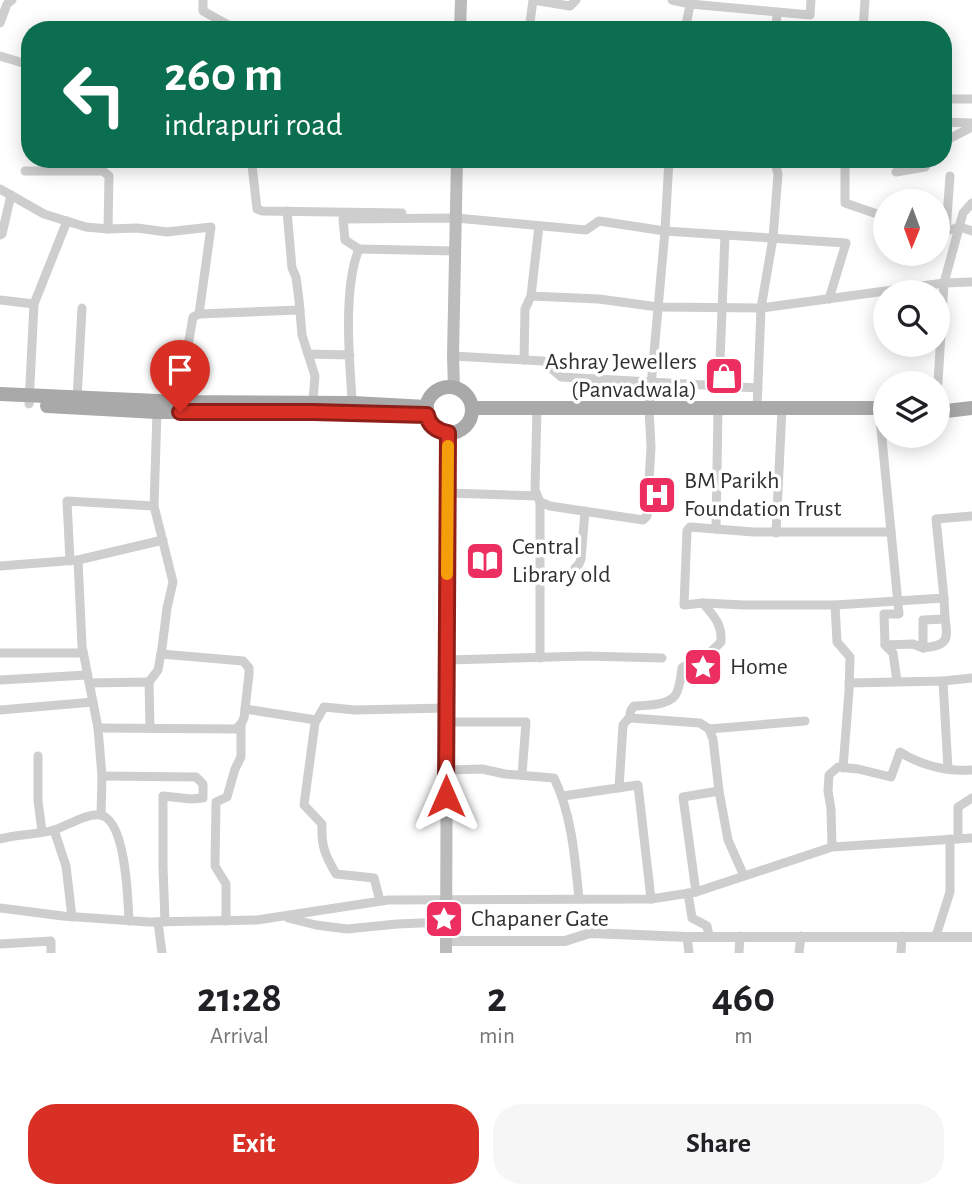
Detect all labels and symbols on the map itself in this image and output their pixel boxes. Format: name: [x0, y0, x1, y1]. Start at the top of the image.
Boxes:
north arrow: [873, 189, 950, 266]
pin: [150, 340, 210, 412]
place label: Ashray Jewellers (Panvadwala): [545, 350, 697, 402]
shop icon: Ashray Jewellers (Panvadwala): [703, 355, 745, 397]
place label: BM Parikh Foundation Trust: [684, 469, 842, 521]
hospital icon: BM Parikh Foundation Trust: [636, 474, 678, 516]
place label: Central Library old: [512, 535, 611, 587]
library icon: Central Library old: [464, 540, 506, 582]
place icon: Home: [682, 646, 724, 688]
place label: Home: [730, 655, 788, 679]
position arrow: [409, 759, 483, 833]
place icon: Chapaner Gate: [423, 898, 465, 940]
place label: Chapaner Gate: [471, 907, 609, 931]

